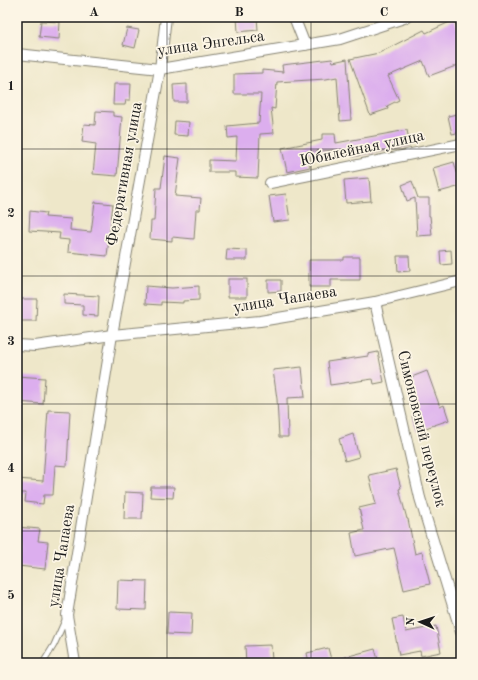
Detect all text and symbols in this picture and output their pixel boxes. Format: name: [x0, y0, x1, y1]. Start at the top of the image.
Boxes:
text: A: [89, 6, 99, 19]
text: B: [234, 6, 244, 19]
text: C: [380, 6, 388, 19]
street label: улица Энгельса: [156, 29, 266, 59]
text: 1: [7, 80, 15, 93]
street label: Федеративная улица: [104, 100, 146, 247]
street label: Юбилейная улица: [298, 128, 426, 170]
text: 2: [7, 207, 15, 220]
street label: улица Чапаева: [232, 284, 338, 316]
text: 3: [7, 335, 15, 348]
street label: Симоновский переулок: [394, 349, 448, 509]
text: 4: [7, 462, 15, 475]
street label: улица Чапаева: [46, 503, 78, 609]
text: 5: [7, 589, 15, 602]
north arrow: [400, 602, 440, 642]
text: N: [406, 616, 417, 626]

